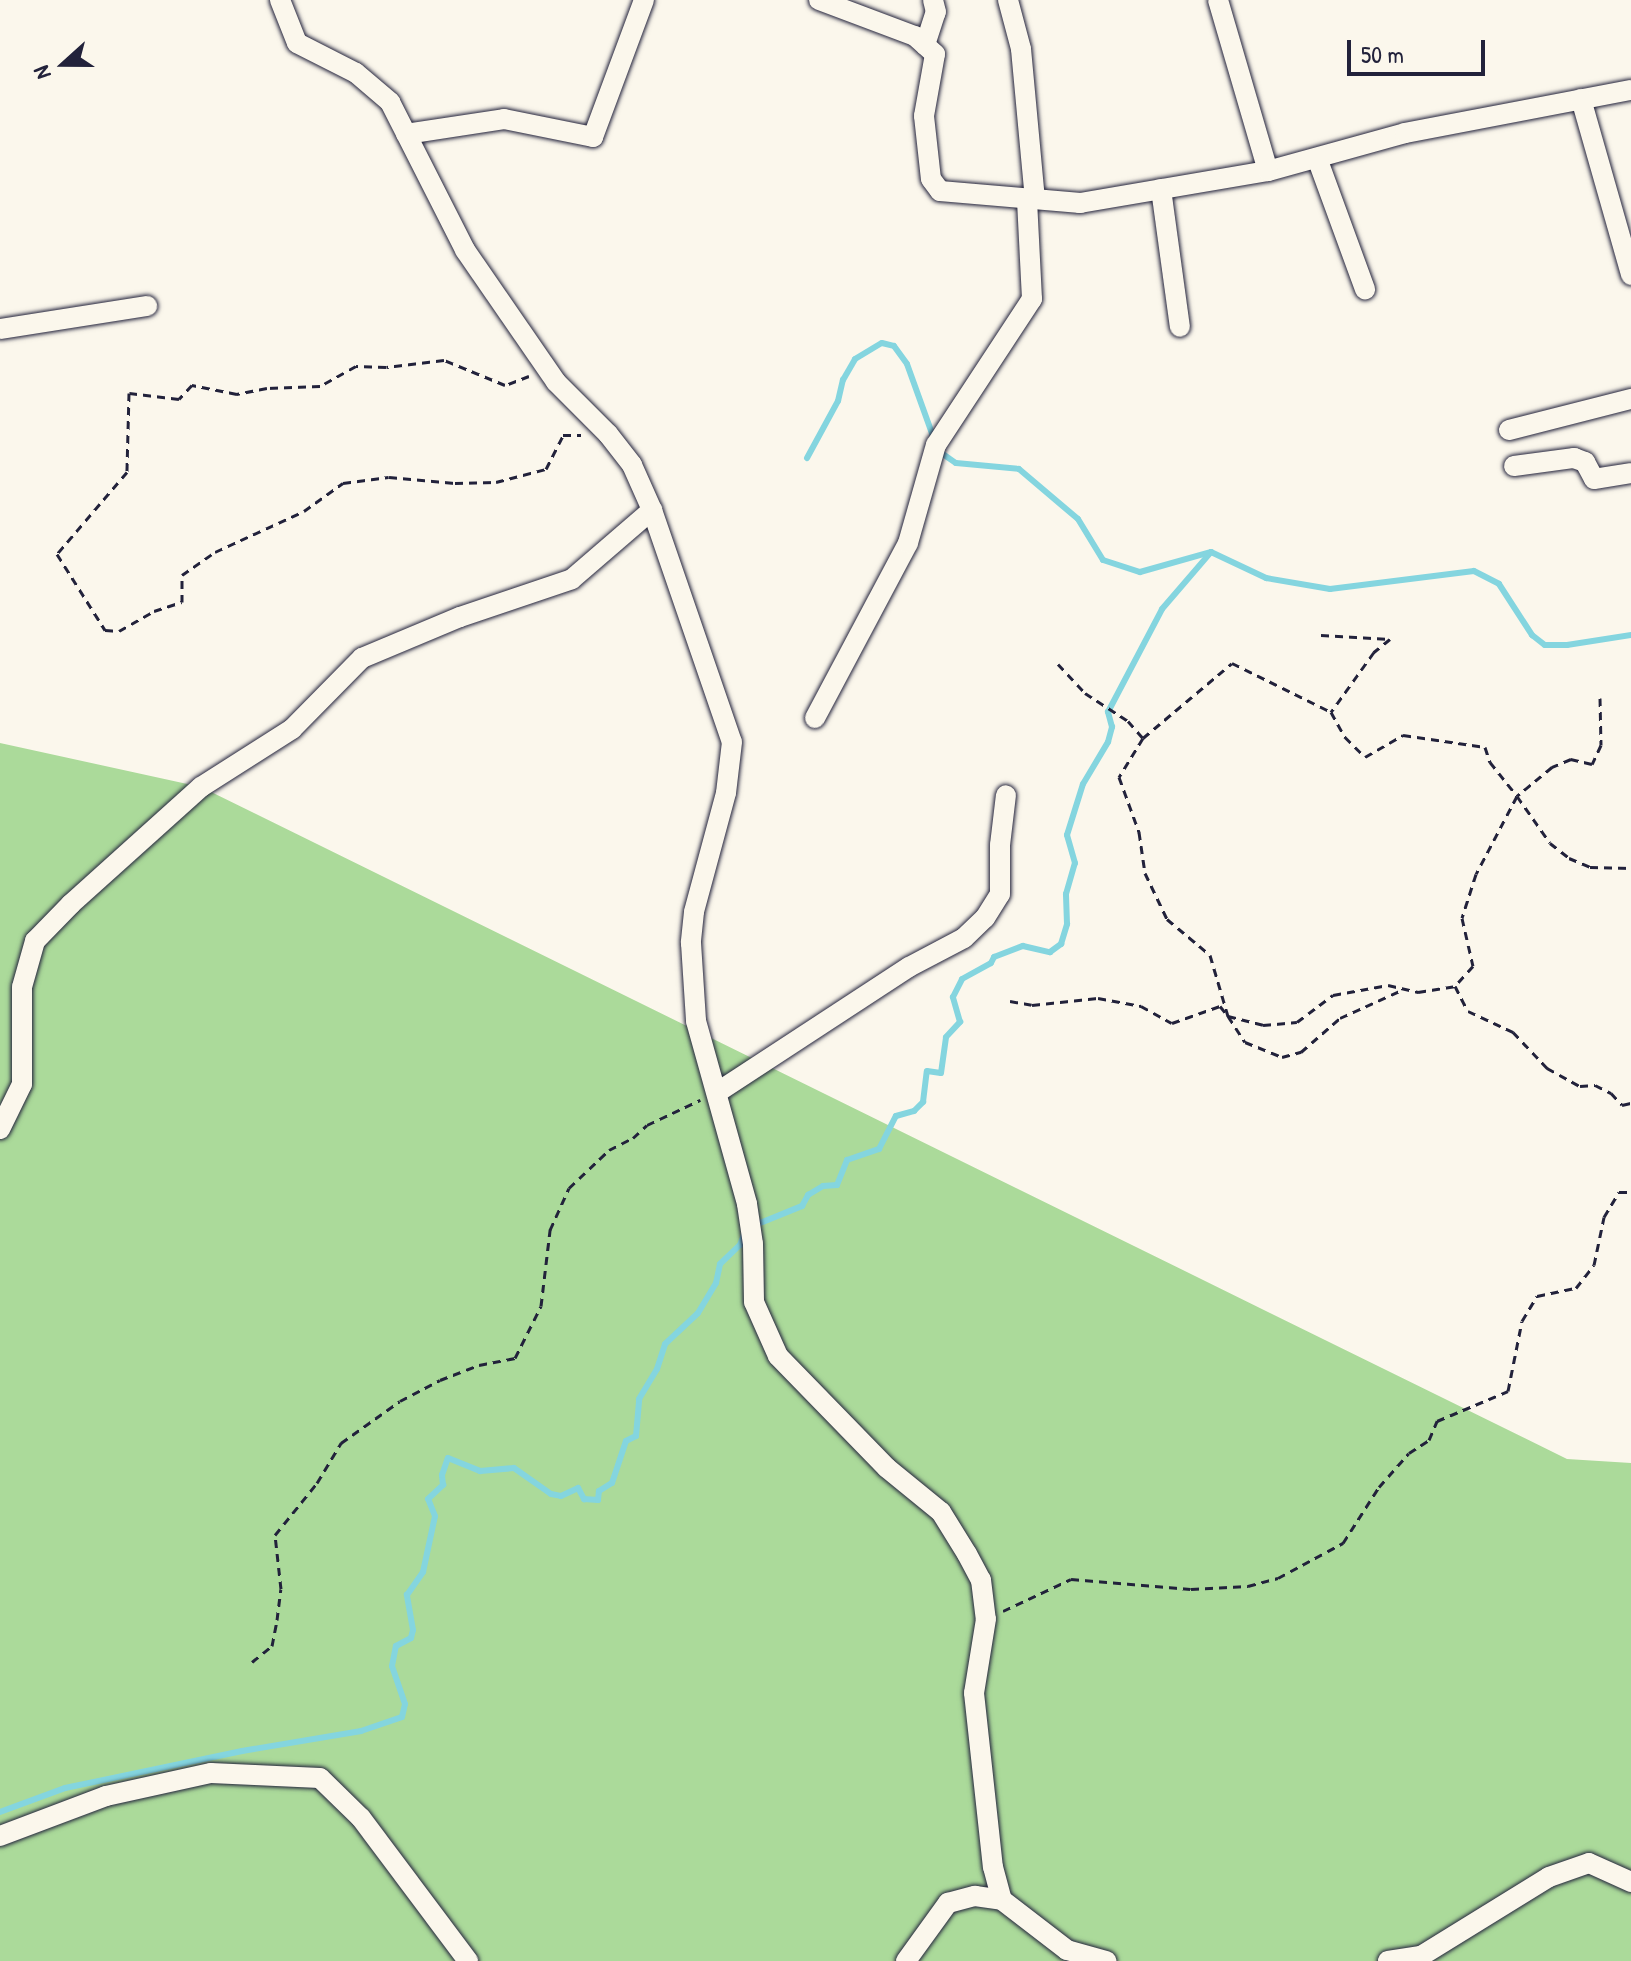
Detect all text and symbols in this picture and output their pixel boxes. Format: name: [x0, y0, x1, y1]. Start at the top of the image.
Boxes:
north arrow: [24, 24, 104, 104]
scale bar: [1351, 24, 1489, 74]
text: 50 m: [1361, 38, 1404, 70]
text: N: [25, 62, 58, 83]

